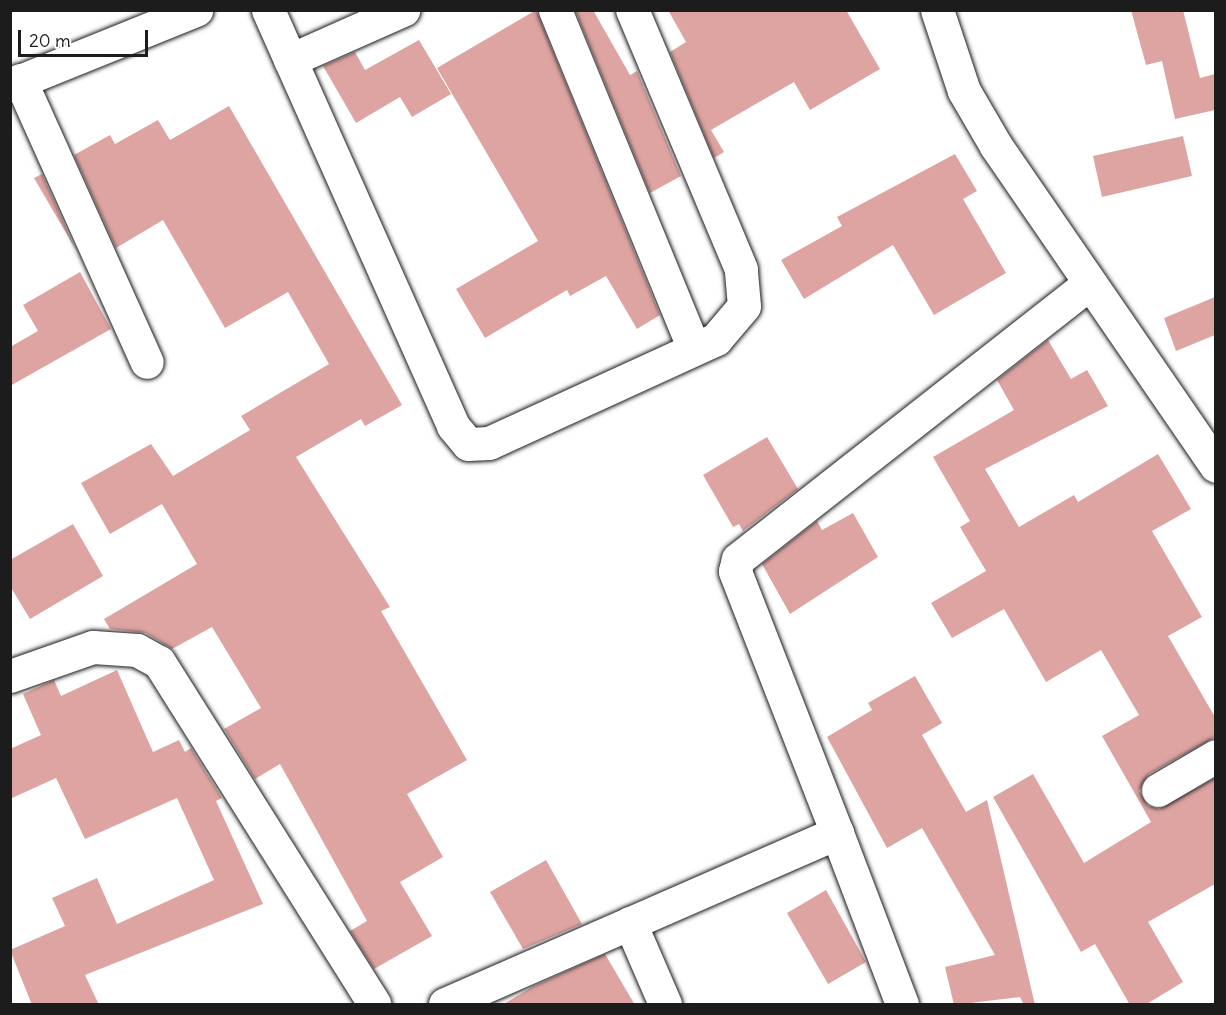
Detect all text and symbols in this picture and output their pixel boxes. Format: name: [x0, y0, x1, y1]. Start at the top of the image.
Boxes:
scale bar: [21, 18, 152, 56]
text: 20 m: [29, 29, 71, 52]

